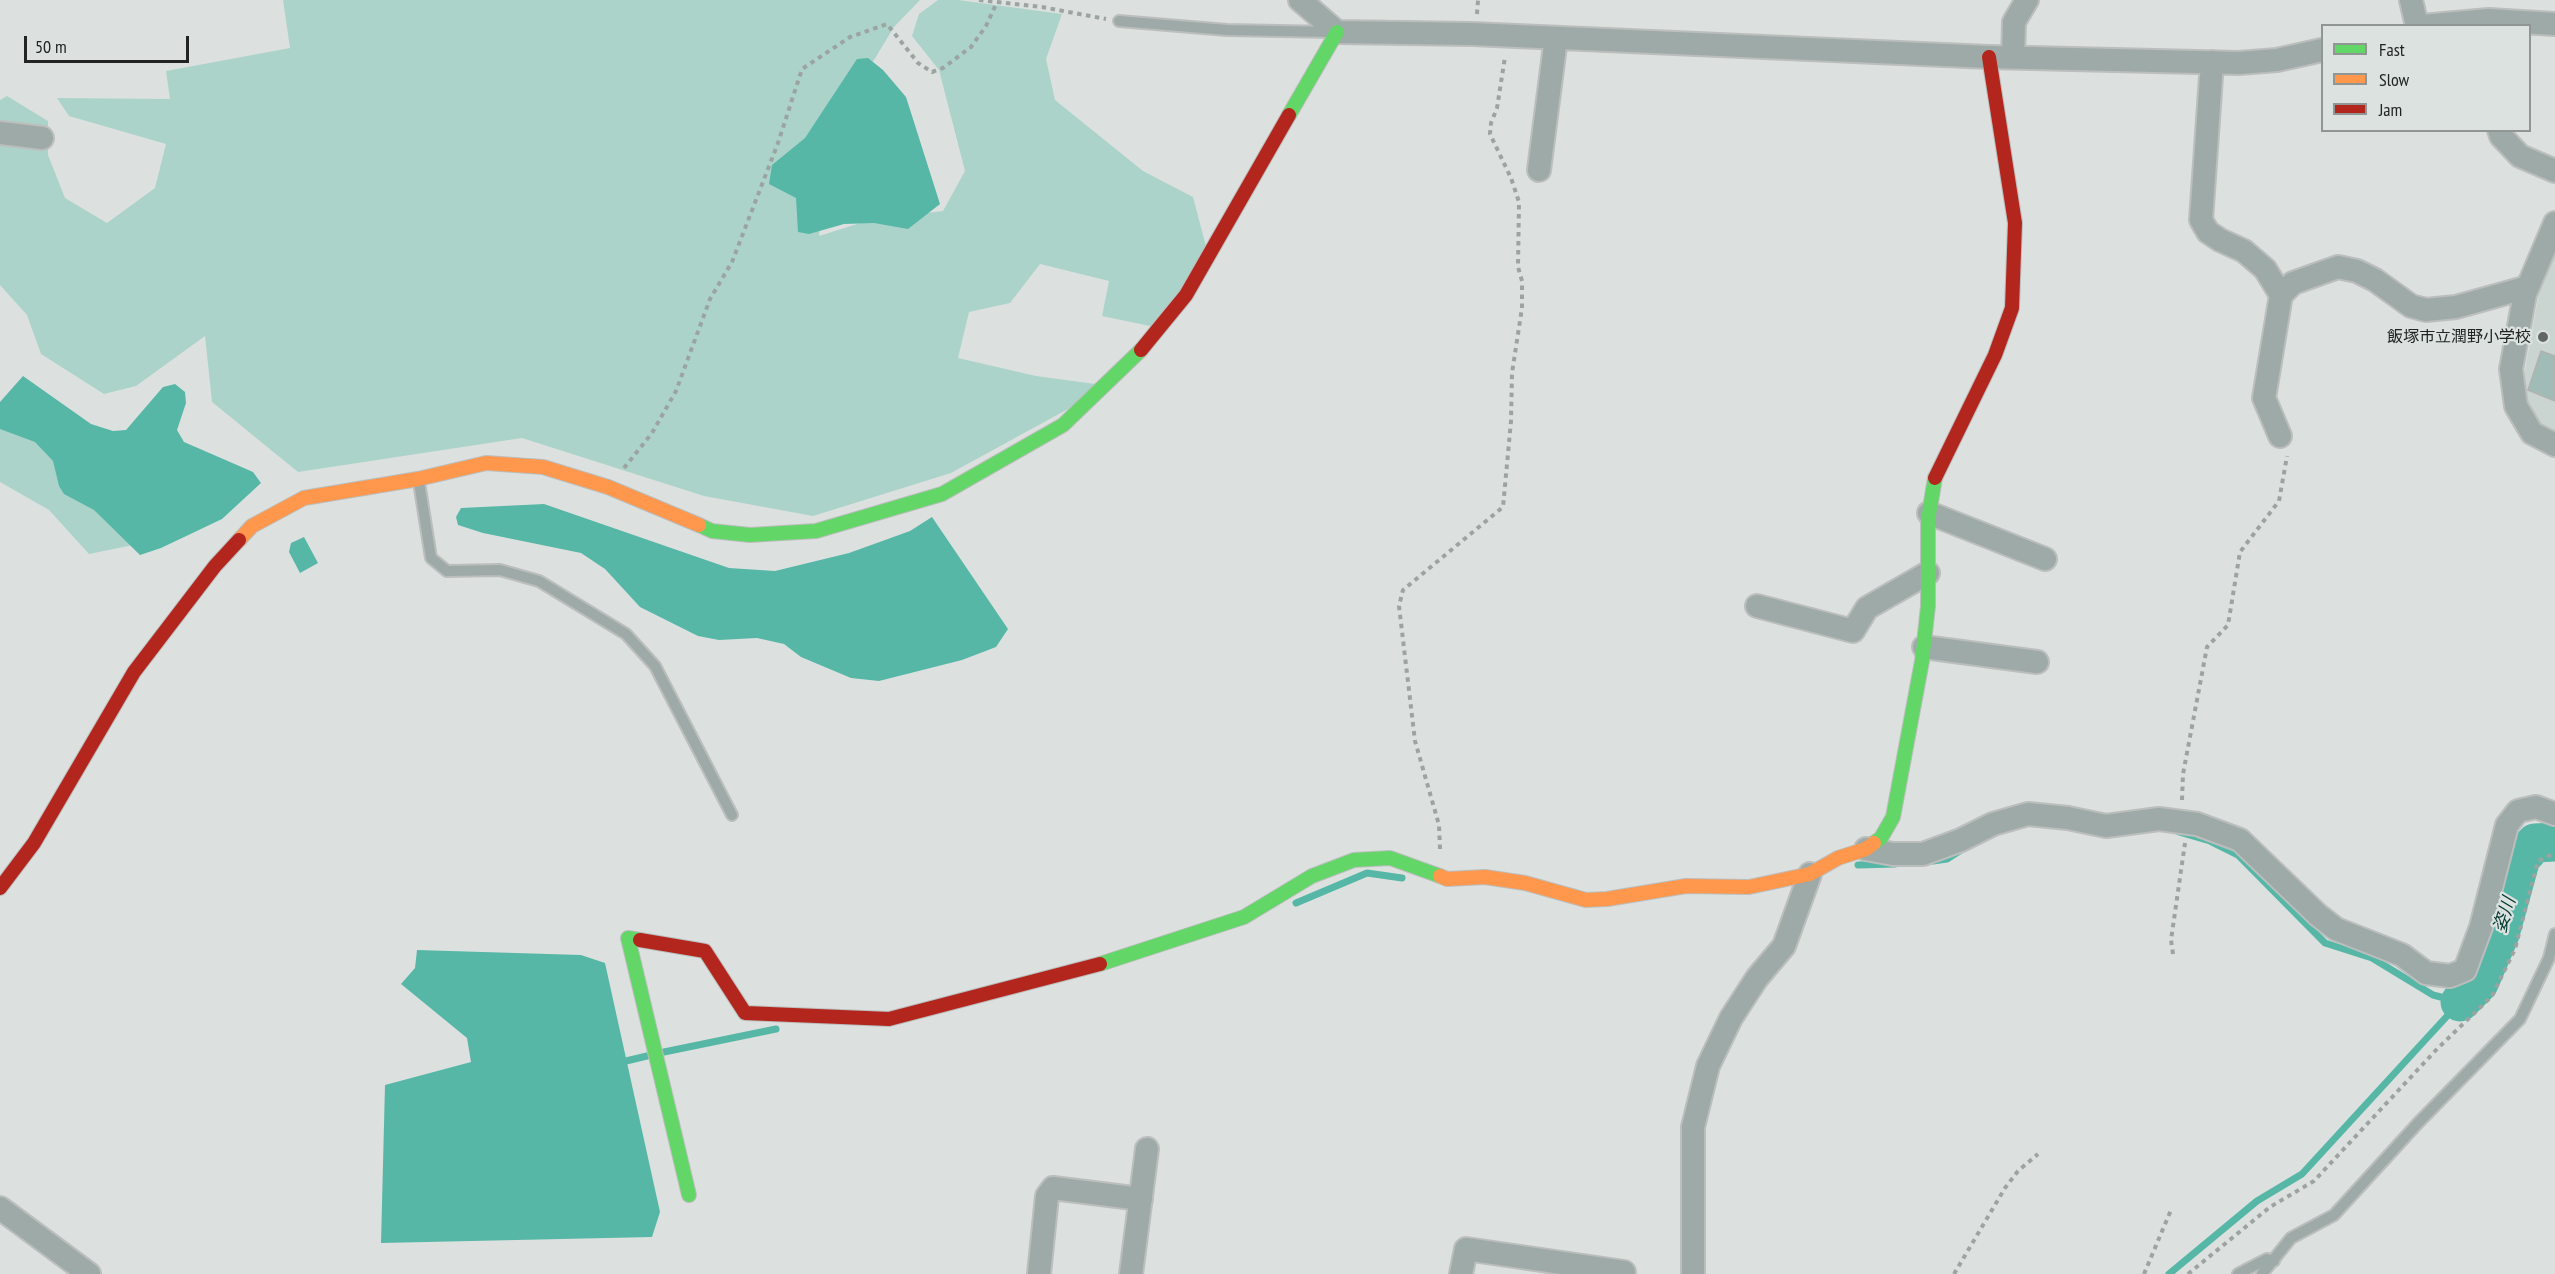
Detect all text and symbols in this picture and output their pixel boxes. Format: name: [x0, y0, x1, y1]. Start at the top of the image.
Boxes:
scale bar: [27, 24, 192, 62]
legend: [2321, 24, 2531, 132]
text: 50 m: [35, 35, 67, 58]
text: Fast: [2379, 38, 2405, 61]
text: Slow: [2379, 68, 2409, 91]
text: Jam: [2379, 98, 2402, 121]
place label: 飯塚市立潤野小学校: [2387, 327, 2531, 347]
marker: 飯塚市立潤野小学校: [2536, 330, 2550, 344]
water label: 姿川: [2489, 895, 2521, 935]

